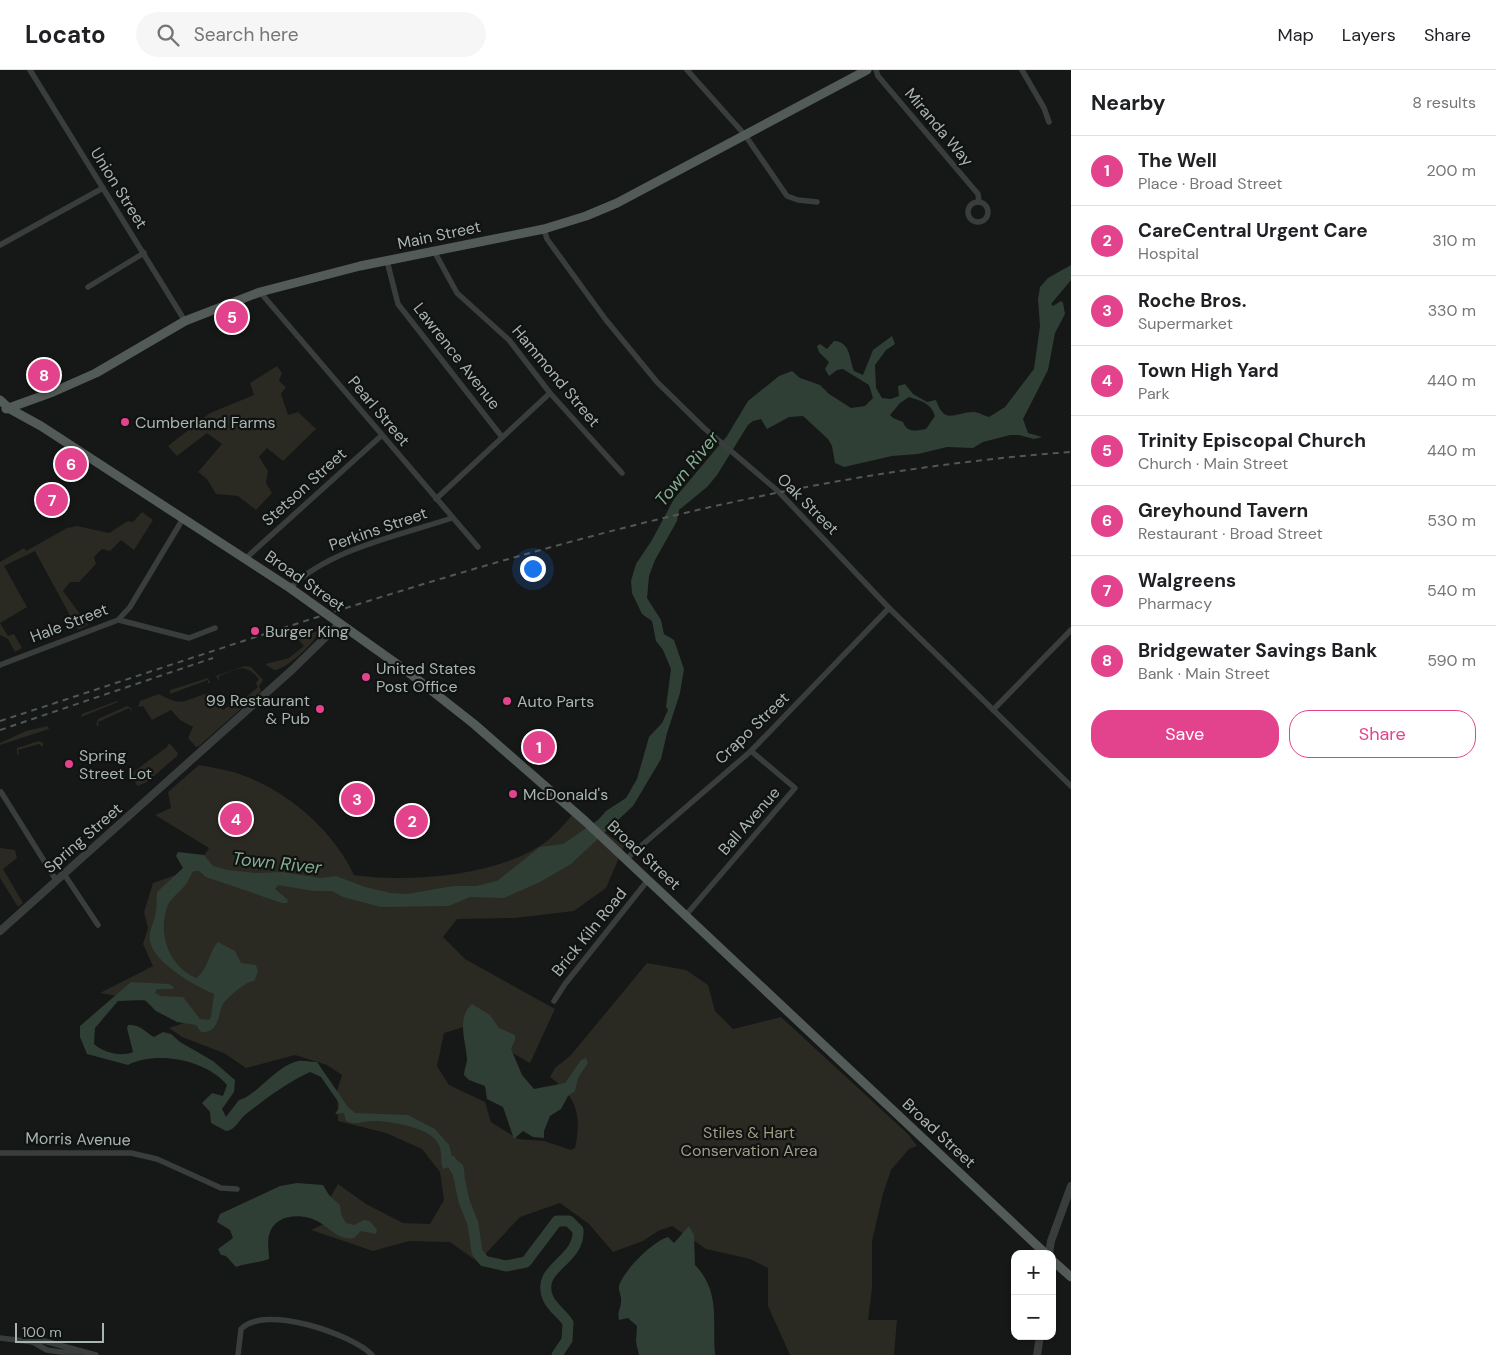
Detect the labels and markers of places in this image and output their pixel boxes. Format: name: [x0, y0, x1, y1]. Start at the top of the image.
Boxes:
pin: 5: [216, 298, 248, 336]
pin: 8: [28, 356, 60, 394]
place label: Cumberland Farms: [135, 412, 276, 433]
marker: Cumberland Farms: [119, 416, 131, 428]
pin: 6: [55, 445, 87, 483]
pin: 7: [36, 481, 68, 519]
place label: Burger King: [265, 621, 349, 642]
marker: Burger King: [249, 625, 261, 637]
place label: United States Post Office: [376, 658, 476, 697]
marker: United States Post Office: [360, 671, 372, 683]
place label: 99 Restaurant & Pub: [206, 690, 310, 729]
place label: Auto Parts: [517, 691, 594, 712]
marker: Auto Parts: [501, 695, 513, 707]
marker: 99 Restaurant & Pub: [314, 703, 326, 715]
pin: 1: [523, 728, 555, 766]
place label: Spring Street Lot: [79, 745, 152, 784]
marker: Spring Street Lot: [63, 758, 75, 770]
pin: 3: [341, 780, 373, 818]
place label: McDonald's: [523, 784, 608, 805]
marker: McDonald's: [507, 788, 519, 800]
pin: 4: [220, 800, 252, 838]
pin: 2: [396, 802, 428, 840]

